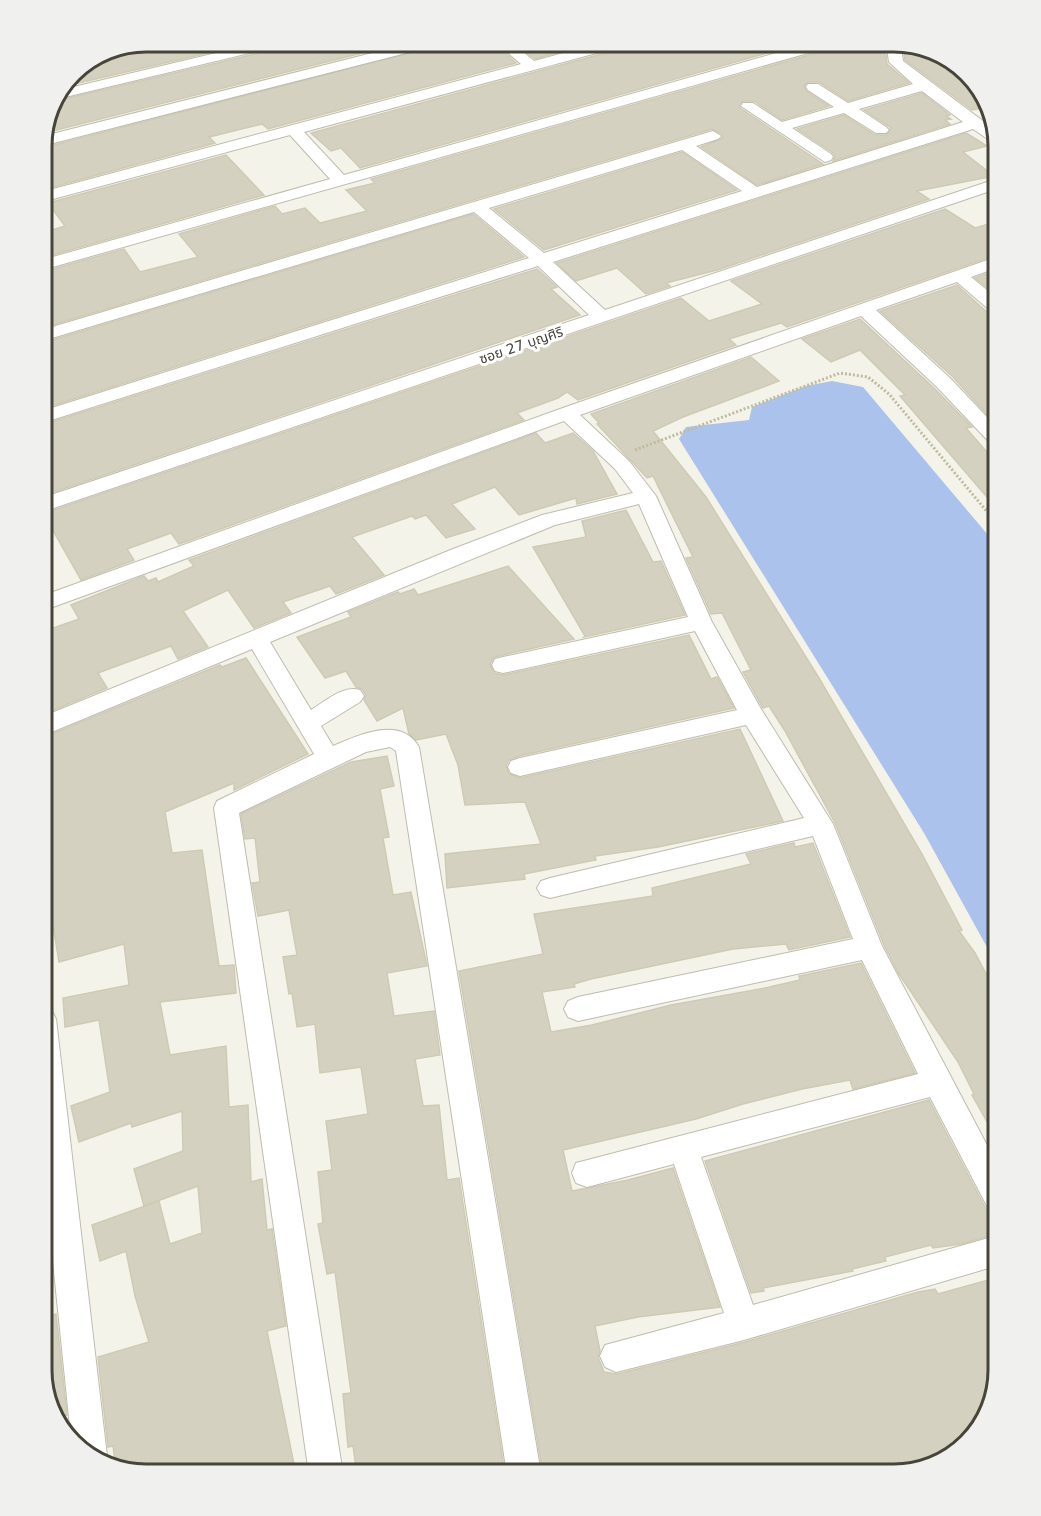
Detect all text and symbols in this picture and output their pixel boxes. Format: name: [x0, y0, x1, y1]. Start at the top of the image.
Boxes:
street label: ซอย 27 บุญศิริ: [477, 323, 566, 368]

